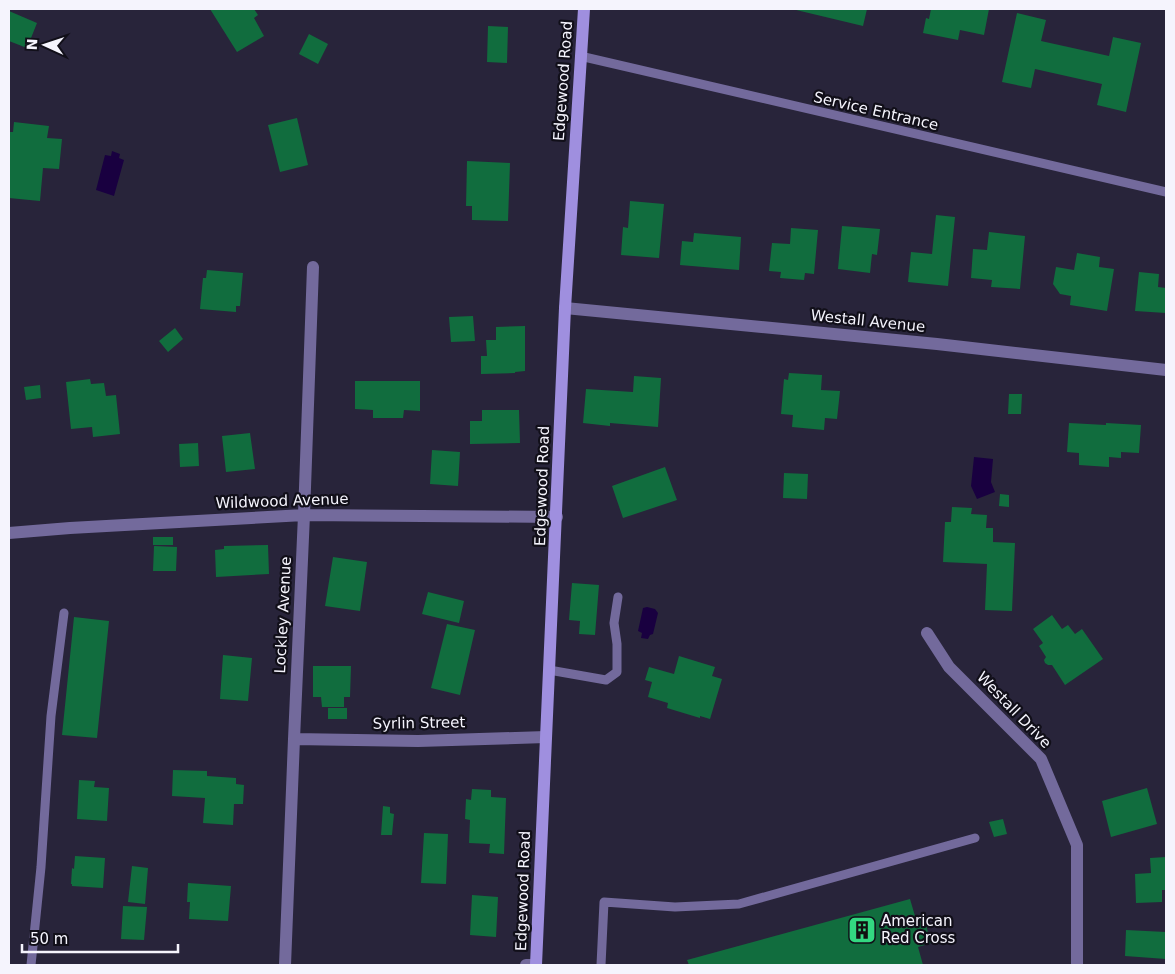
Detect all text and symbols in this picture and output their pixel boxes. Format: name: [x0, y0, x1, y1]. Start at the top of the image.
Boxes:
north arrow: [20, 20, 70, 70]
street label: Edgewood Road: [550, 20, 576, 142]
text: N: [24, 38, 40, 51]
street label: Service Entrance: [812, 88, 940, 134]
street label: Westall Avenue: [810, 306, 926, 336]
street label: Edgewood Road: [531, 426, 553, 546]
street label: Wildwood Avenue: [215, 490, 349, 512]
street label: Lockley Avenue: [271, 556, 295, 674]
street label: Westall Drive: [973, 668, 1055, 752]
street label: Syrlin Street: [372, 713, 466, 733]
street label: Edgewood Road: [512, 831, 534, 951]
place label: American Red Cross: [881, 912, 956, 947]
building icon: American Red Cross: [847, 915, 877, 945]
scale bar: [22, 922, 179, 954]
text: 50 m: [30, 930, 68, 948]

